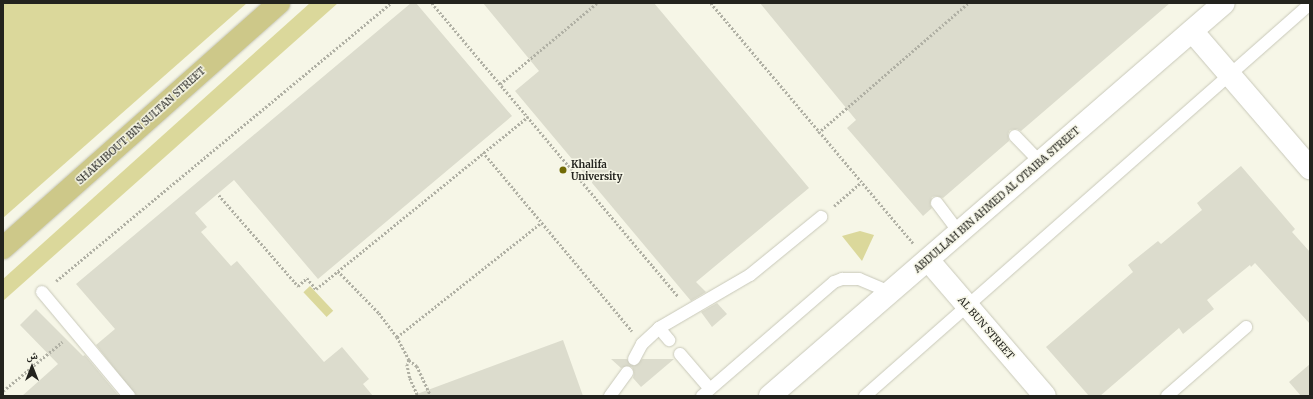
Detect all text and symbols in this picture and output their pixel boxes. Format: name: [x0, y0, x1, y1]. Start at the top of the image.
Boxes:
street label: SHAKHBOUT BIN SULTAN STREET: [74, 65, 208, 187]
street label: ABDULLAH BIN AHMED AL OTAIBA STREET: [912, 125, 1082, 275]
place label: Khalifa University: [571, 158, 622, 182]
marker: Khalifa University: [558, 165, 568, 175]
street label: AL BUN STREET: [955, 294, 1017, 362]
north arrow: [12, 347, 52, 387]
text: ش: [26, 348, 38, 362]

